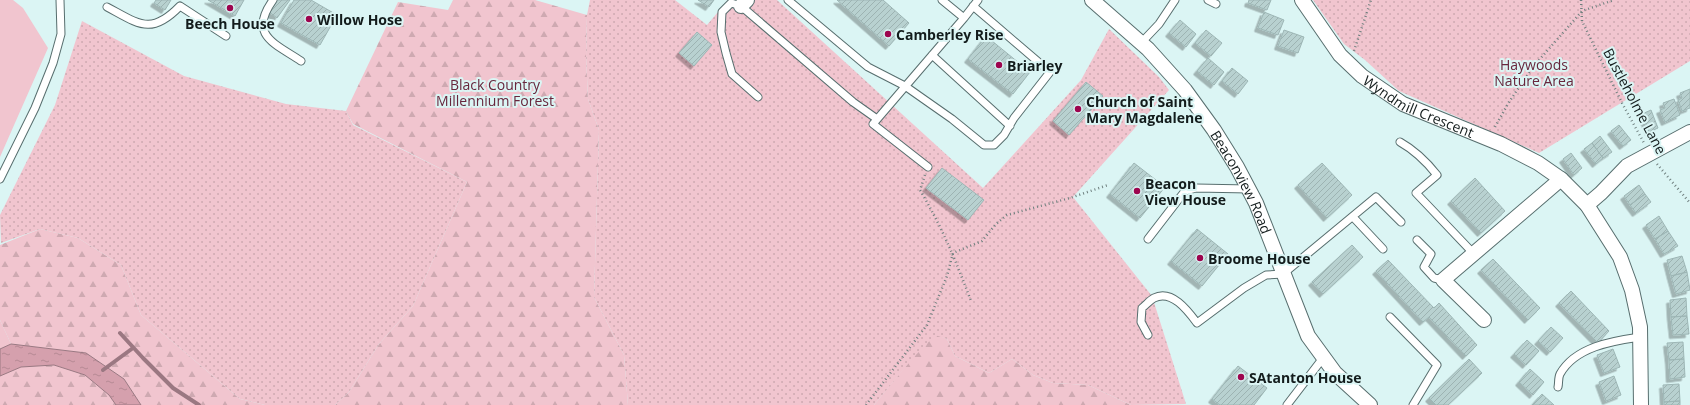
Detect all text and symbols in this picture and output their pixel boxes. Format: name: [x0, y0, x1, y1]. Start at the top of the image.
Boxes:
marker: Beech House: [225, 3, 235, 13]
place label: Willow Hose: [317, 10, 402, 29]
place label: Beech House: [185, 14, 275, 33]
marker: Willow Hose: [304, 14, 314, 24]
place label: Camberley Rise: [896, 25, 1004, 44]
marker: Camberley Rise: [883, 29, 893, 39]
street label: Bustleholme Lane: [1599, 45, 1671, 157]
park label: Haywoods Nature Area: [1494, 55, 1574, 90]
place label: Briarley: [1007, 56, 1062, 75]
marker: Briarley: [994, 60, 1004, 70]
street label: Wyndmill Crescent: [1360, 70, 1477, 141]
park label: Black Country Millennium Forest: [436, 75, 554, 110]
place label: Church of Saint Mary Magdalene: [1086, 92, 1203, 127]
marker: Church of Saint Mary Magdalene: [1073, 104, 1083, 114]
street label: Beaconview Road: [1207, 126, 1277, 236]
place label: Beacon View House: [1145, 174, 1226, 209]
marker: Beacon View House: [1132, 186, 1142, 196]
place label: Broome House: [1208, 249, 1311, 268]
marker: Broome House: [1195, 253, 1205, 263]
place label: SAtanton House: [1249, 368, 1362, 387]
marker: SAtanton House: [1236, 372, 1246, 382]

